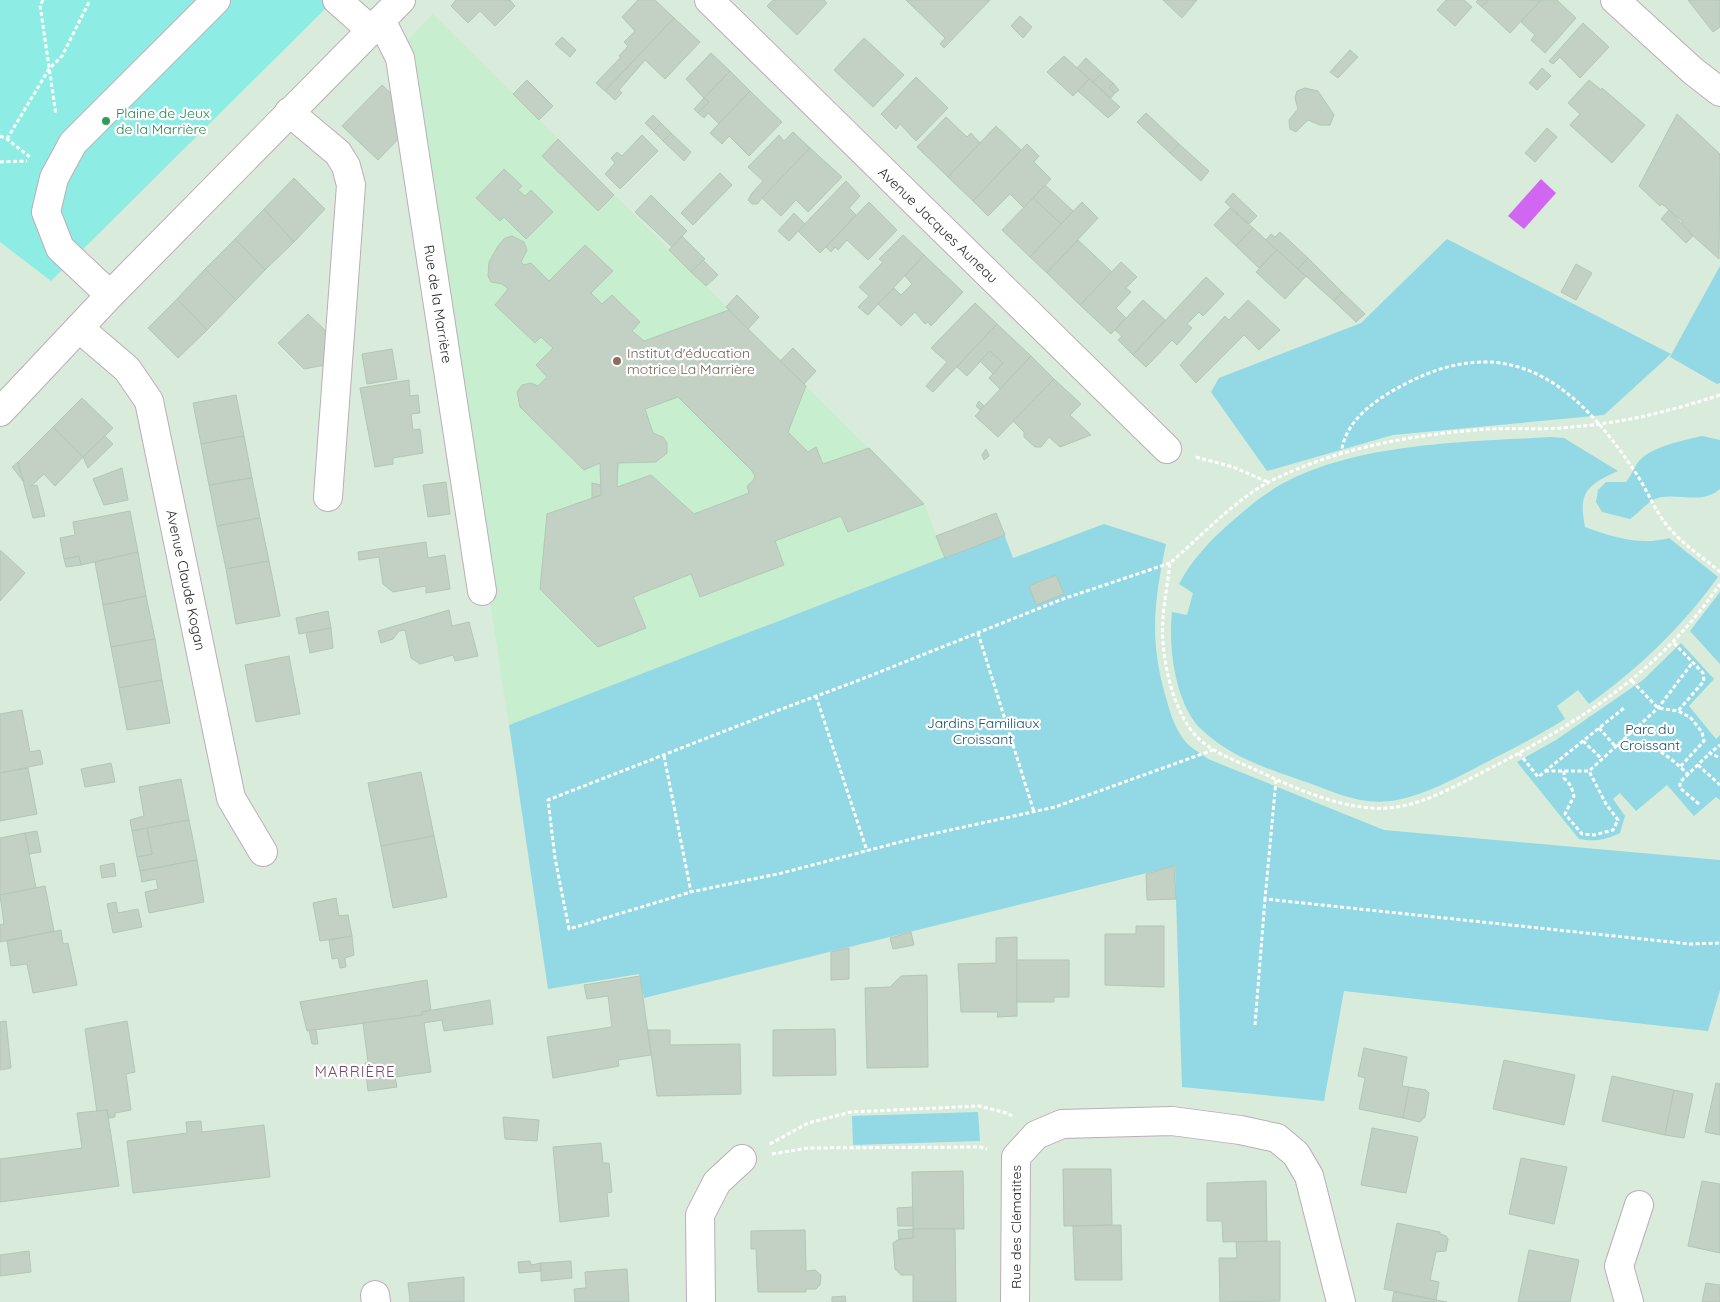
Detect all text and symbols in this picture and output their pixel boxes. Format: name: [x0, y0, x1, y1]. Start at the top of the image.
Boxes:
place label: Plaine de Jeux de la Marrière: [116, 104, 210, 138]
marker: Plaine de Jeux de la Marrière: [100, 115, 112, 127]
street label: Avenue Jacques Auneau: [874, 163, 1002, 287]
street label: Rue de la Marrière: [420, 244, 456, 364]
place label: Institut d'éducation motrice La Marrière: [627, 344, 755, 378]
marker: Institut d'éducation motrice La Marrière: [611, 355, 623, 367]
street label: Avenue Claude Kogan: [162, 508, 210, 652]
park label: Jardins Familiaux Croissant: [927, 714, 1040, 748]
park label: Parc du Croissant: [1620, 720, 1680, 754]
district label: MARRIÈRE: [314, 1062, 396, 1081]
street label: Rue des Clématites: [1007, 1165, 1025, 1289]

